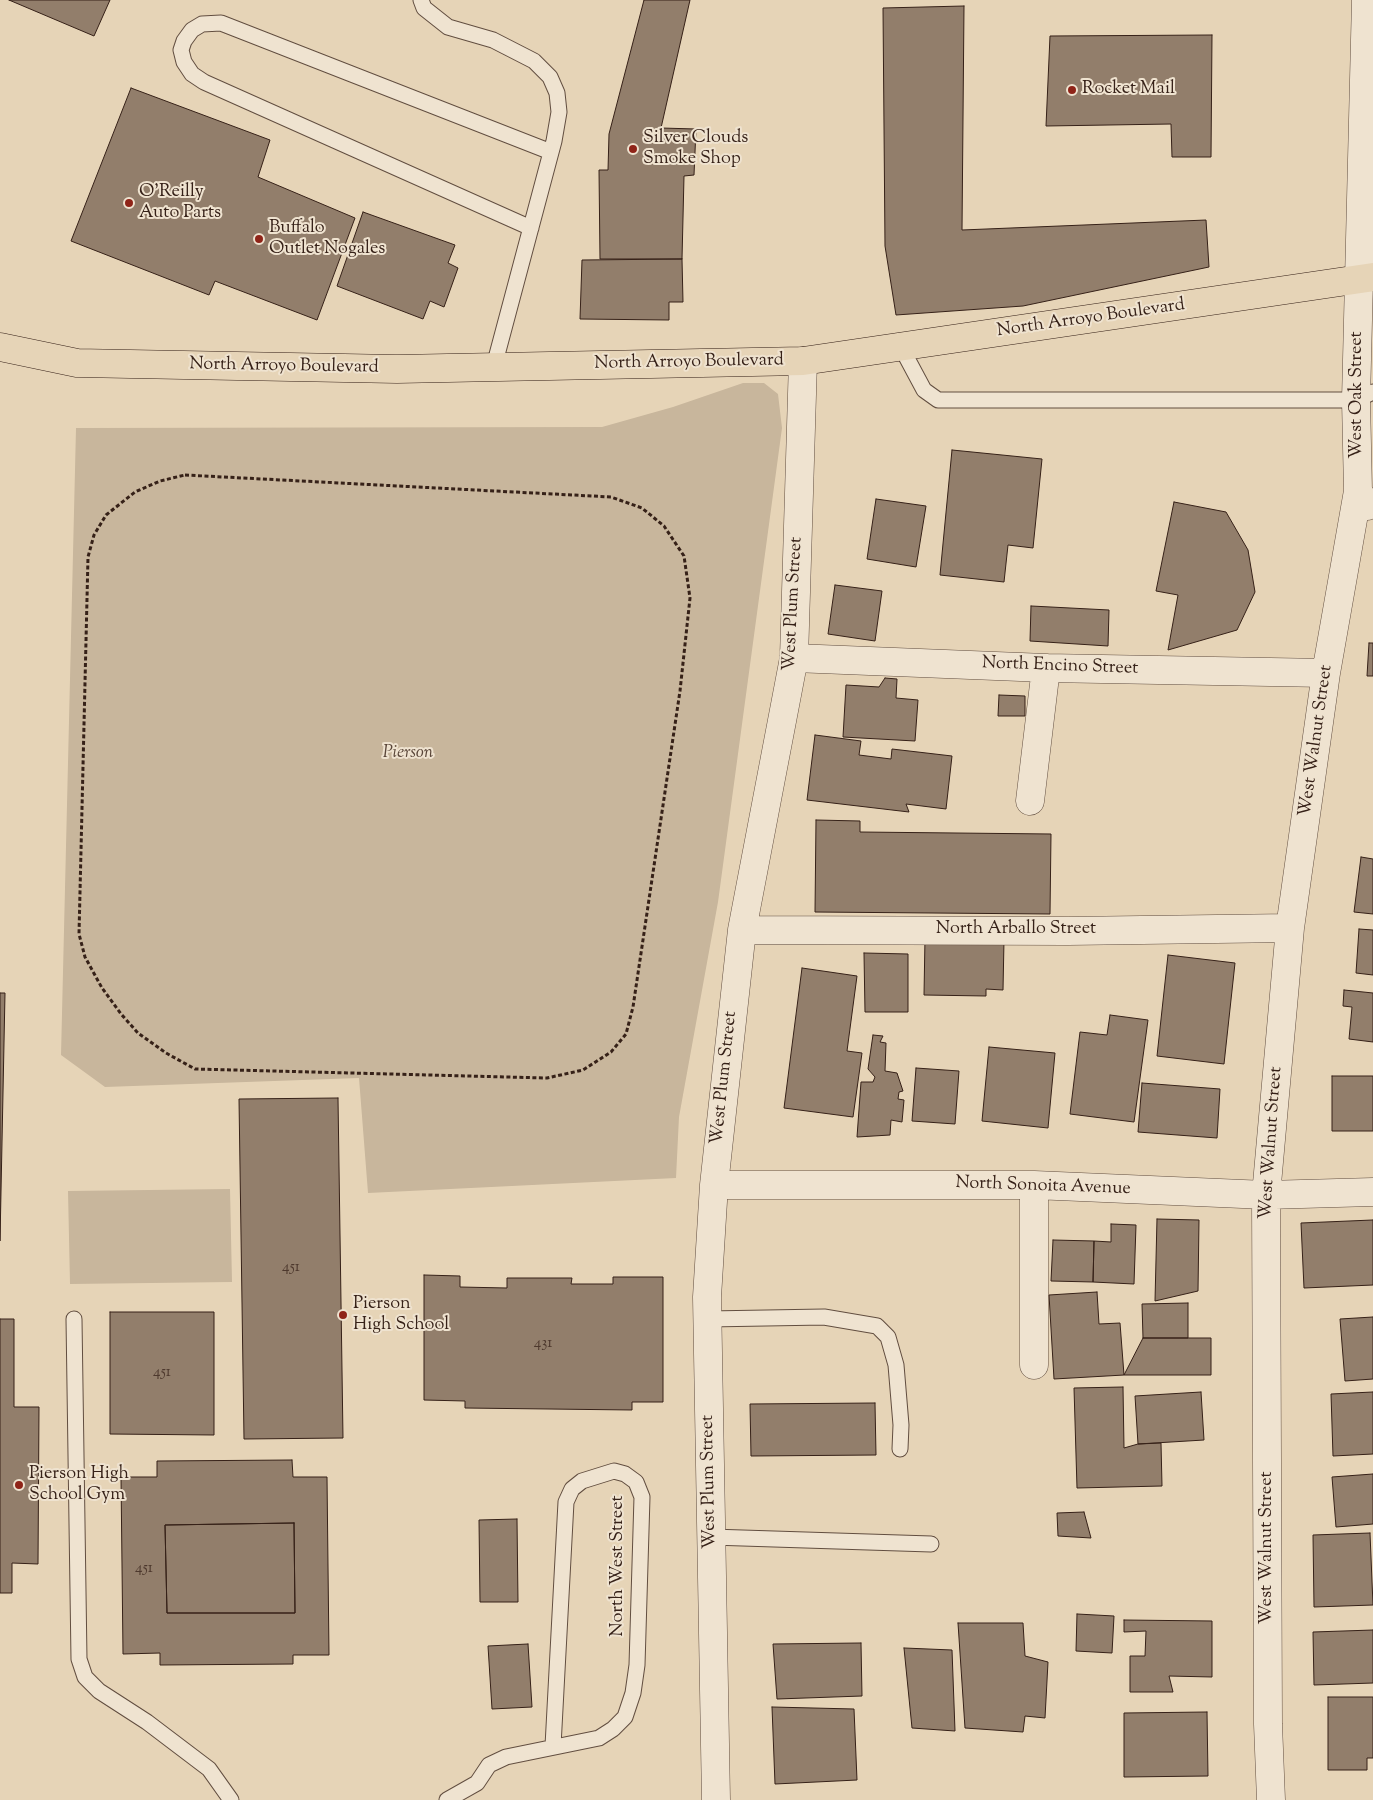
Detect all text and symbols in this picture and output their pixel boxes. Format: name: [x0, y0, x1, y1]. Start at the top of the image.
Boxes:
place label: Rocket Mail: [1082, 79, 1175, 101]
marker: Rocket Mail: [1066, 84, 1078, 96]
place label: Silver Clouds Smoke Shop: [643, 128, 748, 170]
marker: Silver Clouds Smoke Shop: [627, 143, 639, 155]
place label: O'Reilly Auto Parts: [139, 182, 221, 224]
marker: O'Reilly Auto Parts: [123, 197, 135, 209]
place label: Buffalo Outlet Nogales: [269, 218, 385, 260]
marker: Buffalo Outlet Nogales: [253, 233, 265, 245]
street label: North Arroyo Boulevard: [996, 295, 1186, 343]
street label: West Oak Street: [1347, 331, 1369, 459]
street label: North Arroyo Boulevard: [594, 351, 784, 375]
street label: North Arroyo Boulevard: [189, 355, 379, 379]
street label: West Plum Street: [780, 536, 808, 672]
street label: North Encino Street: [981, 653, 1139, 681]
street label: West Walnut Street: [1296, 664, 1338, 818]
park label: Pierson: [383, 743, 433, 765]
street label: North Arballo Street: [936, 919, 1096, 941]
street label: West Plum Street: [707, 1010, 743, 1146]
street label: West Walnut Street: [1256, 1066, 1288, 1220]
street label: North Sonoita Avenue: [955, 1173, 1131, 1201]
house number: 451: [282, 1259, 300, 1277]
place label: Pierson High School: [353, 1294, 449, 1336]
marker: Pierson High School: [337, 1309, 349, 1321]
house number: 431: [534, 1335, 552, 1353]
house number: 451: [153, 1364, 171, 1382]
street label: West Plum Street: [698, 1415, 722, 1549]
place label: Pierson High School Gym: [29, 1464, 129, 1506]
street label: West Walnut Street: [1257, 1471, 1279, 1625]
marker: Pierson High School Gym: [13, 1479, 25, 1491]
street label: North West Street: [608, 1495, 630, 1637]
house number: 451: [135, 1560, 153, 1578]

